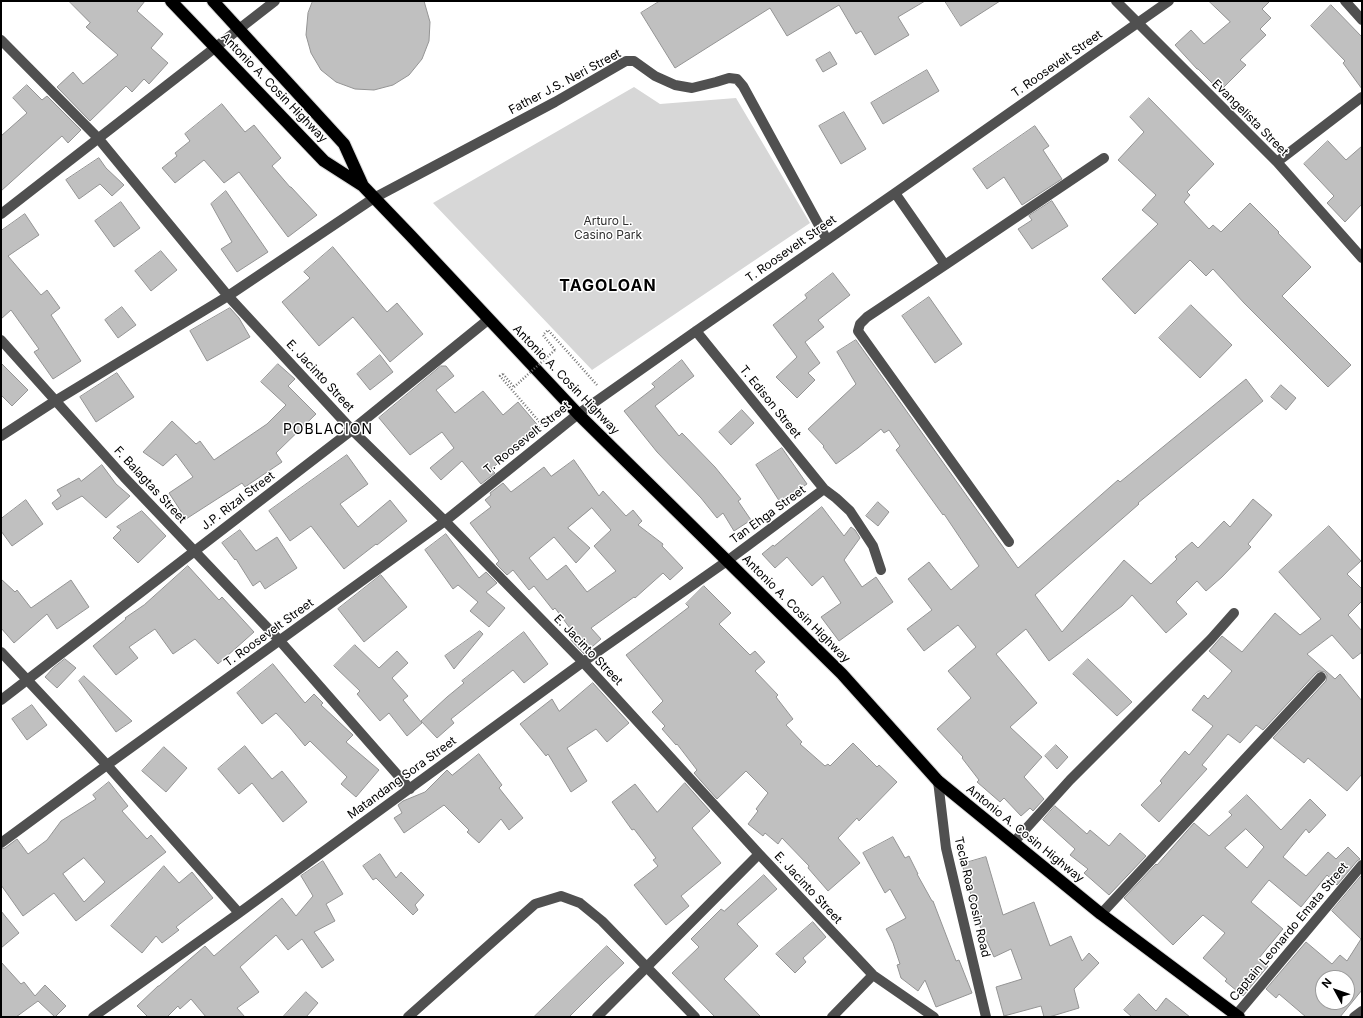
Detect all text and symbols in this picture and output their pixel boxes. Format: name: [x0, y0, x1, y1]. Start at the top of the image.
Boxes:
street label: T. Roosevelt Street: [1009, 27, 1105, 101]
street label: Antonio A. Cosin Highway: [218, 30, 330, 146]
street label: Father J.S. Neri Street: [507, 46, 623, 118]
street label: Evangelista Street: [1209, 77, 1291, 159]
street label: T. Roosevelt Street: [743, 212, 839, 286]
park label: Arturo L. Casino Park: [574, 214, 642, 242]
district label: TAGOLOAN: [559, 276, 657, 296]
street label: Antonio A. Cosin Highway: [510, 322, 622, 438]
street label: E. Jacinto Street: [283, 337, 357, 415]
street label: T. Edison Street: [736, 363, 804, 441]
street label: T. Roosevelt Street: [481, 399, 573, 477]
district label: POBLACION: [283, 422, 373, 438]
street label: F. Balagtas Street: [111, 444, 189, 526]
street label: J.P. Rizal Street: [198, 469, 278, 533]
street label: Tan Ehga Street: [727, 483, 809, 547]
street label: Antonio A. Cosin Highway: [739, 552, 853, 666]
street label: T. Roosevelt Street: [222, 596, 316, 670]
street label: E. Jacinto Street: [551, 612, 625, 688]
street label: Matandang Sora Street: [345, 734, 459, 822]
street label: Antonio A. Cosin Highway: [963, 782, 1087, 886]
street label: Tecla Roa Cosin Road: [951, 835, 993, 959]
street label: E. Jacinto Street: [771, 849, 845, 927]
street label: Captain Leonardo Emata Street: [1227, 860, 1351, 1004]
north arrow: [1315, 970, 1355, 1010]
text: N: [1319, 975, 1335, 991]

